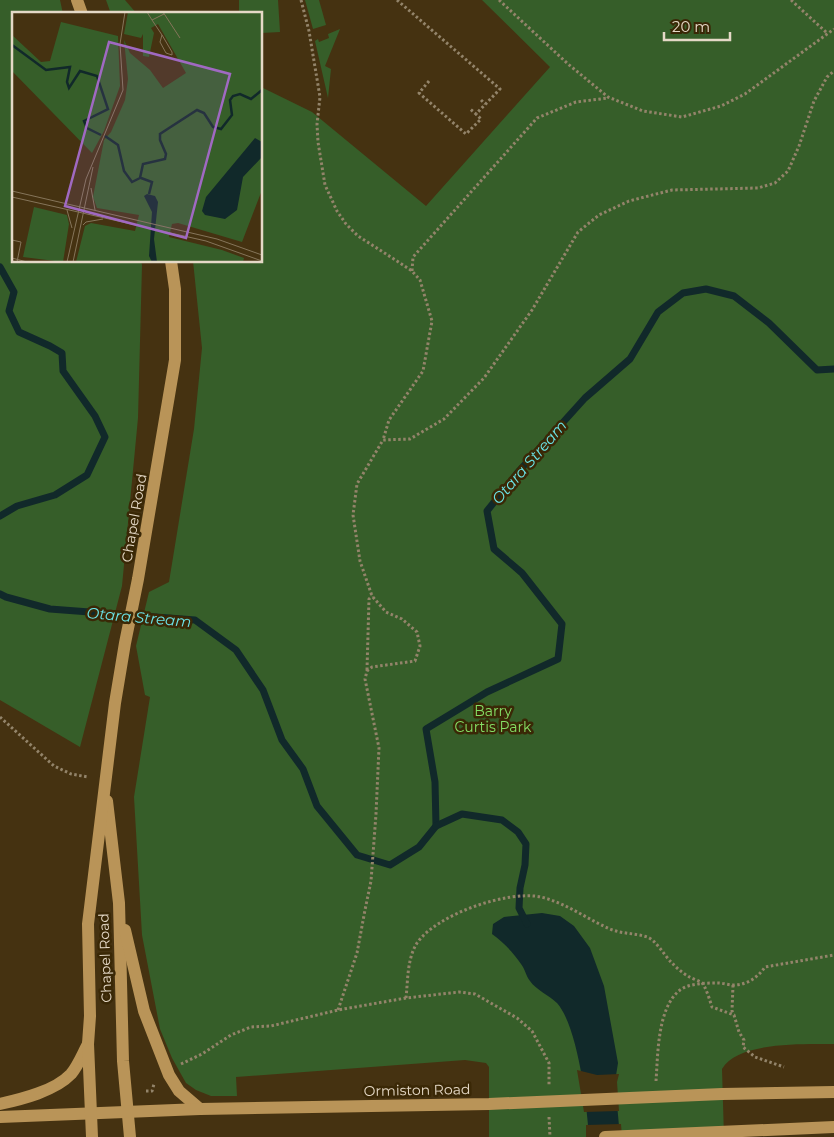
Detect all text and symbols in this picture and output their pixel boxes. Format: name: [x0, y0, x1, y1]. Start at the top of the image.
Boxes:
scale bar: [664, 10, 730, 42]
inset map: [12, 12, 262, 262]
text: 20 m: [672, 17, 710, 36]
water label: Otara Stream: [487, 416, 571, 508]
street label: Chapel Road: [117, 472, 151, 564]
water label: Otara Stream: [86, 603, 192, 631]
park label: Barry Curtis Park: [455, 702, 532, 736]
street label: Chapel Road: [94, 913, 116, 1003]
street label: Ormiston Road: [364, 1080, 470, 1100]

